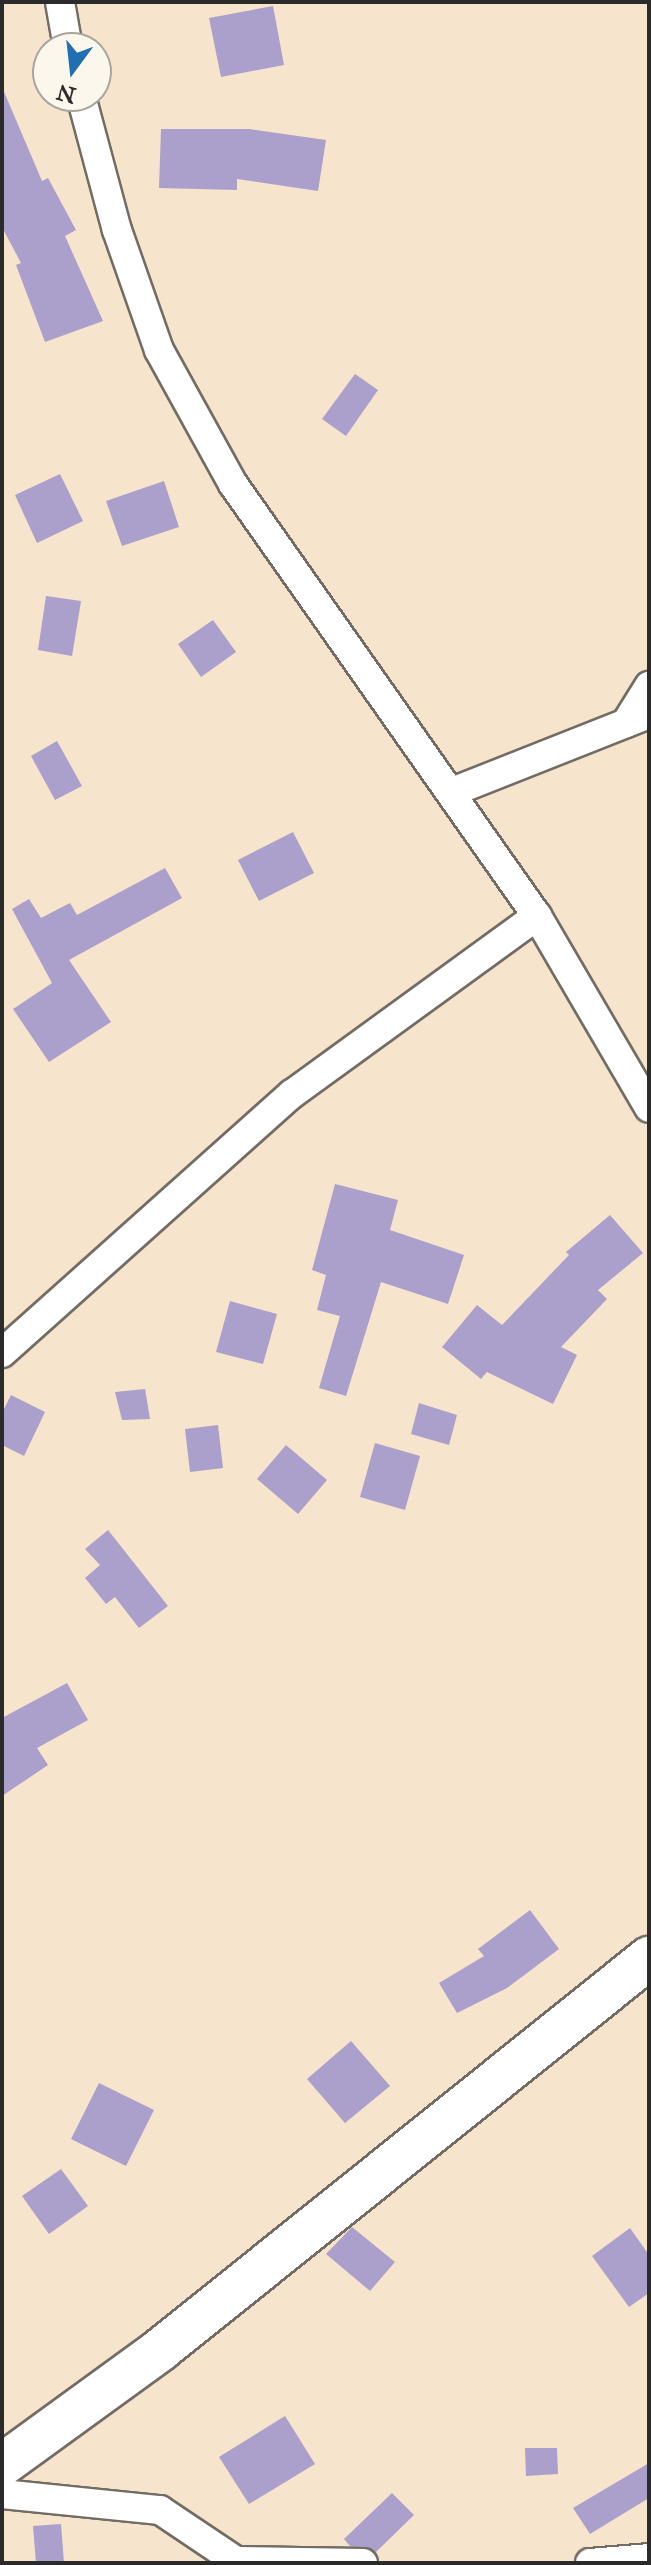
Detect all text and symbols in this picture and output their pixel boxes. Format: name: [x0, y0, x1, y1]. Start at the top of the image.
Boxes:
north arrow: [32, 32, 112, 112]
text: N: [54, 78, 79, 109]

